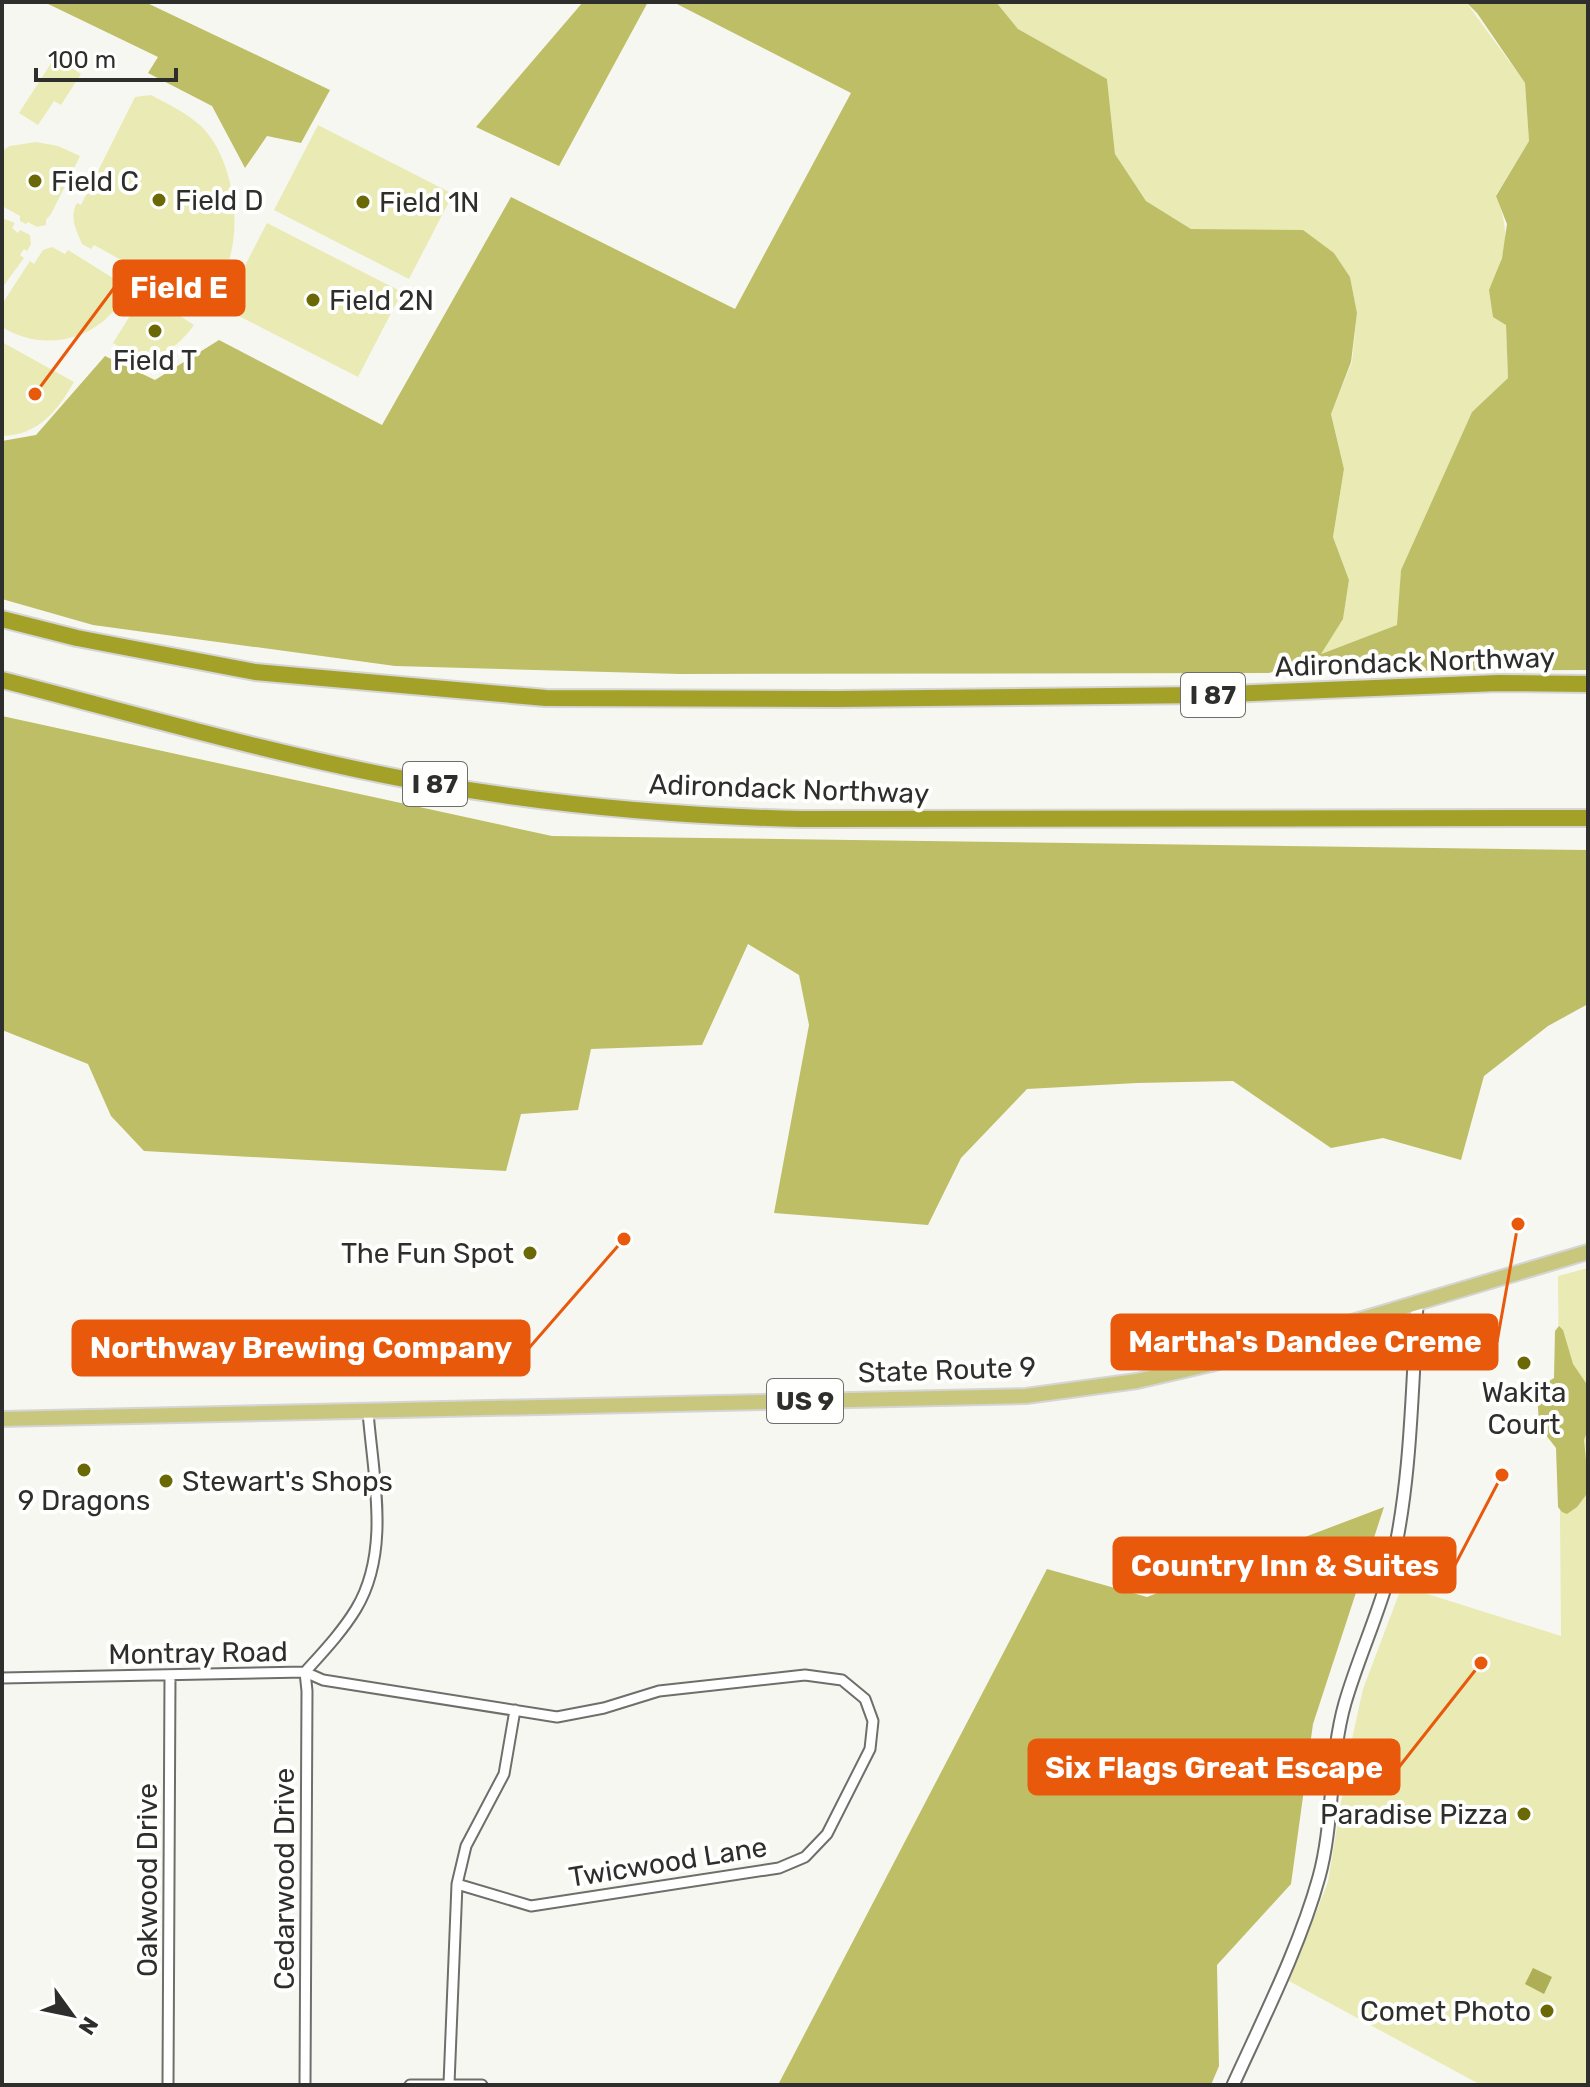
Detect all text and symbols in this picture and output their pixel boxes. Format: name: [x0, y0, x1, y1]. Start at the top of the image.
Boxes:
scale bar: [36, 32, 176, 82]
text: 100 m: [48, 46, 116, 74]
place label: Field C: [51, 165, 139, 198]
marker: Field C: [26, 172, 44, 190]
place label: Field D: [175, 184, 263, 217]
place label: Field 1N: [379, 186, 480, 219]
marker: Field D: [150, 191, 168, 209]
marker: Field 1N: [354, 193, 372, 211]
callout: Field E: [114, 261, 244, 315]
text: Field E: [130, 270, 228, 306]
place label: Field 2N: [329, 284, 434, 317]
marker: Field 2N: [304, 291, 322, 309]
marker: Field T: [146, 322, 164, 340]
place label: Field T: [113, 344, 197, 377]
street label: Adirondack Northway: [1274, 641, 1556, 683]
road number: I 87: [1181, 673, 1245, 717]
road number: I 87: [403, 762, 467, 806]
street label: Adirondack Northway: [648, 768, 930, 810]
place label: The Fun Spot: [341, 1237, 514, 1270]
marker: The Fun Spot: [521, 1244, 539, 1262]
callout: Martha's Dandee Creme: [1112, 1315, 1497, 1369]
callout: Northway Brewing Company: [73, 1321, 529, 1375]
text: Martha's Dandee Creme: [1128, 1324, 1482, 1360]
text: Northway Brewing Company: [90, 1330, 512, 1366]
street label: State Route 9: [857, 1350, 1037, 1390]
marker: Wakita Court: [1515, 1354, 1533, 1372]
place label: Wakita Court: [1482, 1376, 1566, 1441]
road number: US 9: [767, 1379, 843, 1423]
marker: 9 Dragons: [75, 1461, 93, 1479]
place label: Stewart's Shops: [182, 1465, 393, 1498]
marker: Stewart's Shops: [157, 1472, 175, 1490]
place label: 9 Dragons: [18, 1484, 150, 1517]
callout: Country Inn & Suites: [1114, 1538, 1455, 1592]
text: Country Inn & Suites: [1131, 1548, 1439, 1584]
street label: Montray Road: [108, 1635, 288, 1671]
callout: Six Flags Great Escape: [1029, 1740, 1399, 1794]
text: Six Flags Great Escape: [1045, 1750, 1383, 1786]
street label: Cedarwood Drive: [268, 1768, 301, 1990]
street label: Oakwood Drive: [131, 1783, 164, 1977]
place label: Paradise Pizza: [1320, 1798, 1508, 1831]
marker: Paradise Pizza: [1515, 1805, 1533, 1823]
street label: Twicwood Lane: [567, 1830, 769, 1894]
north arrow: [32, 1975, 112, 2055]
place label: Comet Photo: [1360, 1995, 1531, 2028]
marker: Comet Photo: [1538, 2002, 1556, 2020]
text: N: [73, 2012, 104, 2040]

